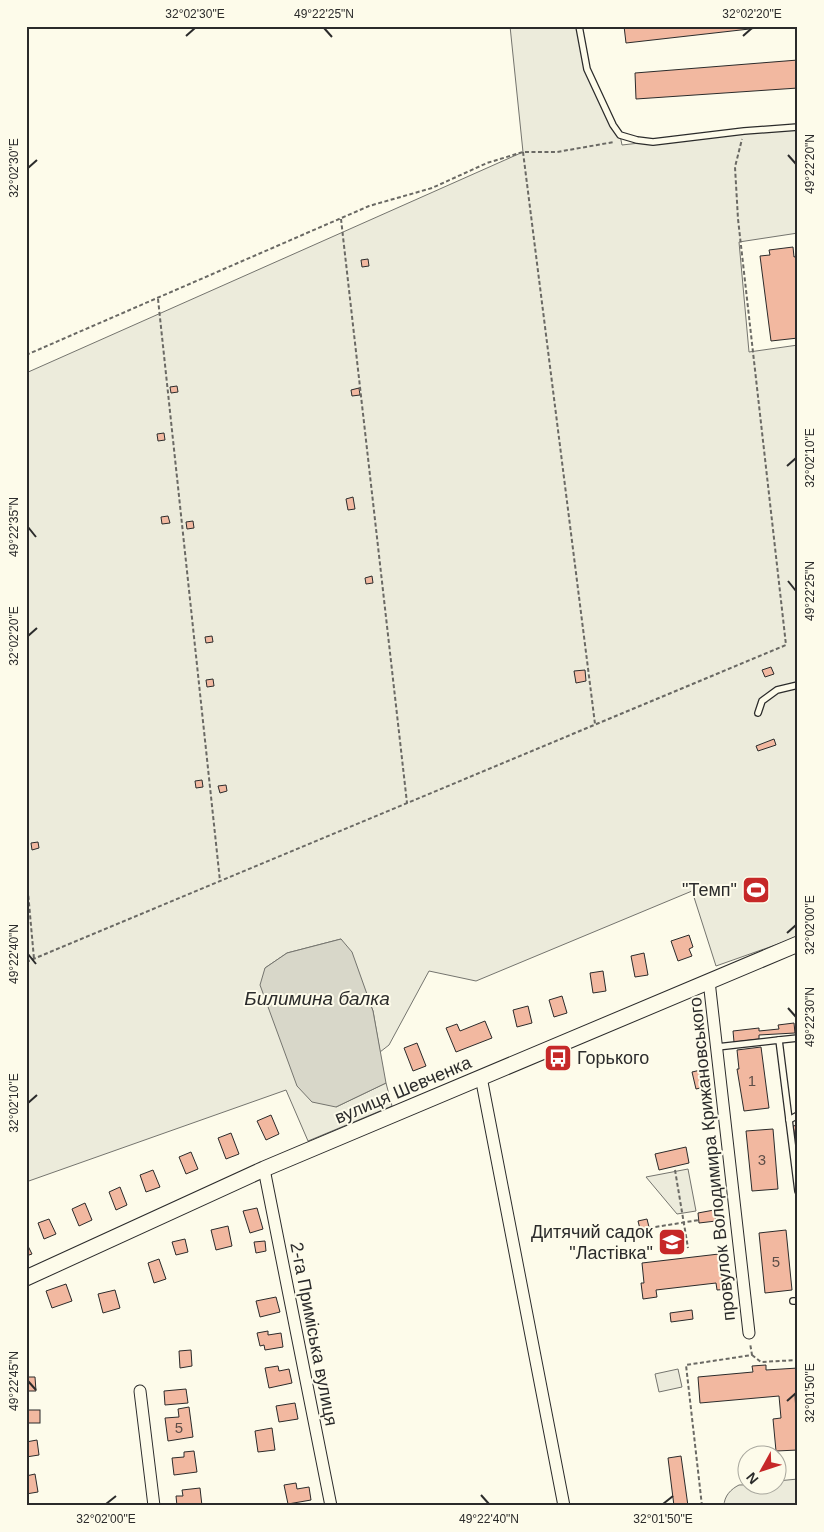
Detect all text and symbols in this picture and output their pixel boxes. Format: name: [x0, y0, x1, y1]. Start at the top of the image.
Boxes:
text: 32°02'30"E: [165, 7, 225, 21]
text: 49°22'25"N: [294, 7, 354, 21]
text: 32°02'20"E: [722, 7, 782, 21]
text: 49°22'20"N: [803, 134, 817, 194]
text: 32°02'30"E: [7, 138, 21, 198]
text: 32°02'10"E: [803, 428, 817, 488]
text: 49°22'35"N: [7, 497, 21, 557]
text: 49°22'25"N: [803, 561, 817, 621]
text: 32°02'20"E: [7, 606, 21, 666]
sports icon: "Темп": [741, 875, 771, 905]
place label: "Темп": [682, 880, 737, 900]
text: 32°02'00"E: [803, 895, 817, 955]
text: 49°22'40"N: [7, 924, 21, 984]
text: 49°22'30"N: [803, 987, 817, 1047]
water label: Билимина балка: [244, 988, 390, 1009]
street label: провулок Володимира Крижановського: [685, 996, 739, 1322]
bus stop icon: Горького: [543, 1043, 573, 1073]
place label: Горького: [577, 1048, 649, 1068]
street label: вулиця Шевченка: [332, 1052, 475, 1128]
house number: 1: [748, 1072, 756, 1089]
text: 32°02'10"E: [7, 1073, 21, 1133]
house number: 3: [758, 1151, 766, 1168]
place label: Дитячий садок "Ластівка": [531, 1222, 653, 1263]
school or university icon: Дитячий садок "Ластівка": [657, 1227, 687, 1257]
street label: 2-га Приміська вулиця: [286, 1241, 342, 1427]
house number: 5: [772, 1253, 780, 1270]
text: 49°22'45"N: [7, 1351, 21, 1411]
text: 32°01'50"E: [803, 1363, 817, 1423]
house number: 5: [175, 1419, 183, 1436]
north arrow: [736, 1444, 786, 1494]
text: N: [743, 1469, 761, 1487]
text: 32°02'00"E: [76, 1512, 136, 1526]
text: 49°22'40"N: [459, 1512, 519, 1526]
text: 32°01'50"E: [633, 1512, 693, 1526]

